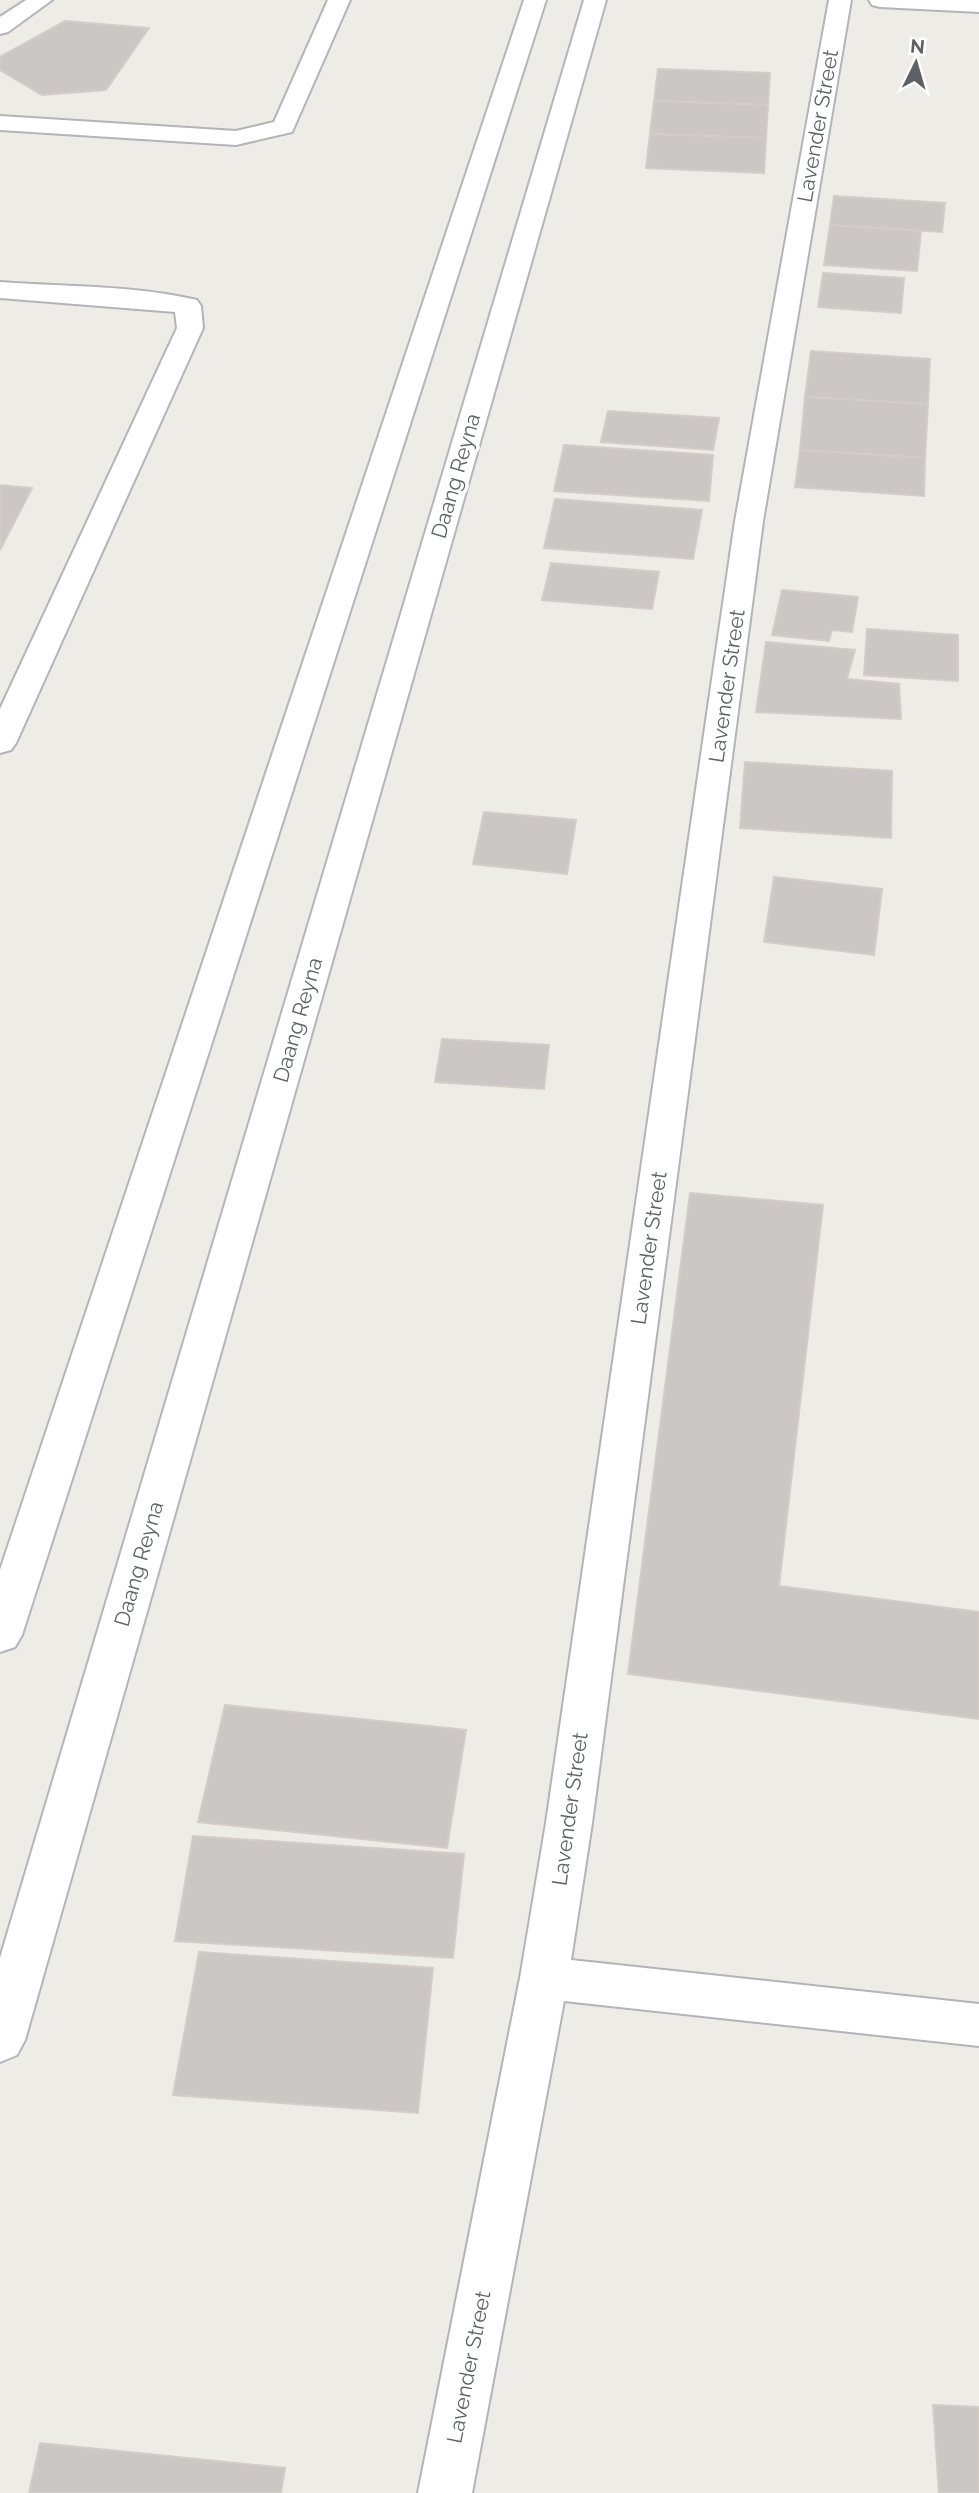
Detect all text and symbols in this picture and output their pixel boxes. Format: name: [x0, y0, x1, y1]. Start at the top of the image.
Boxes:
north arrow: [881, 28, 951, 98]
text: N: [909, 34, 926, 58]
street label: Lavender Street: [792, 48, 843, 204]
street label: Daang Reyna: [426, 410, 485, 541]
street label: Lavender Street: [703, 608, 750, 764]
street label: Daang Reyna: [268, 954, 327, 1085]
street label: Lavender Street: [625, 1170, 672, 1326]
street label: Daang Reyna: [109, 1498, 168, 1629]
street label: Lavender Street: [546, 1731, 593, 1887]
street label: Lavender Street: [441, 2289, 496, 2445]

